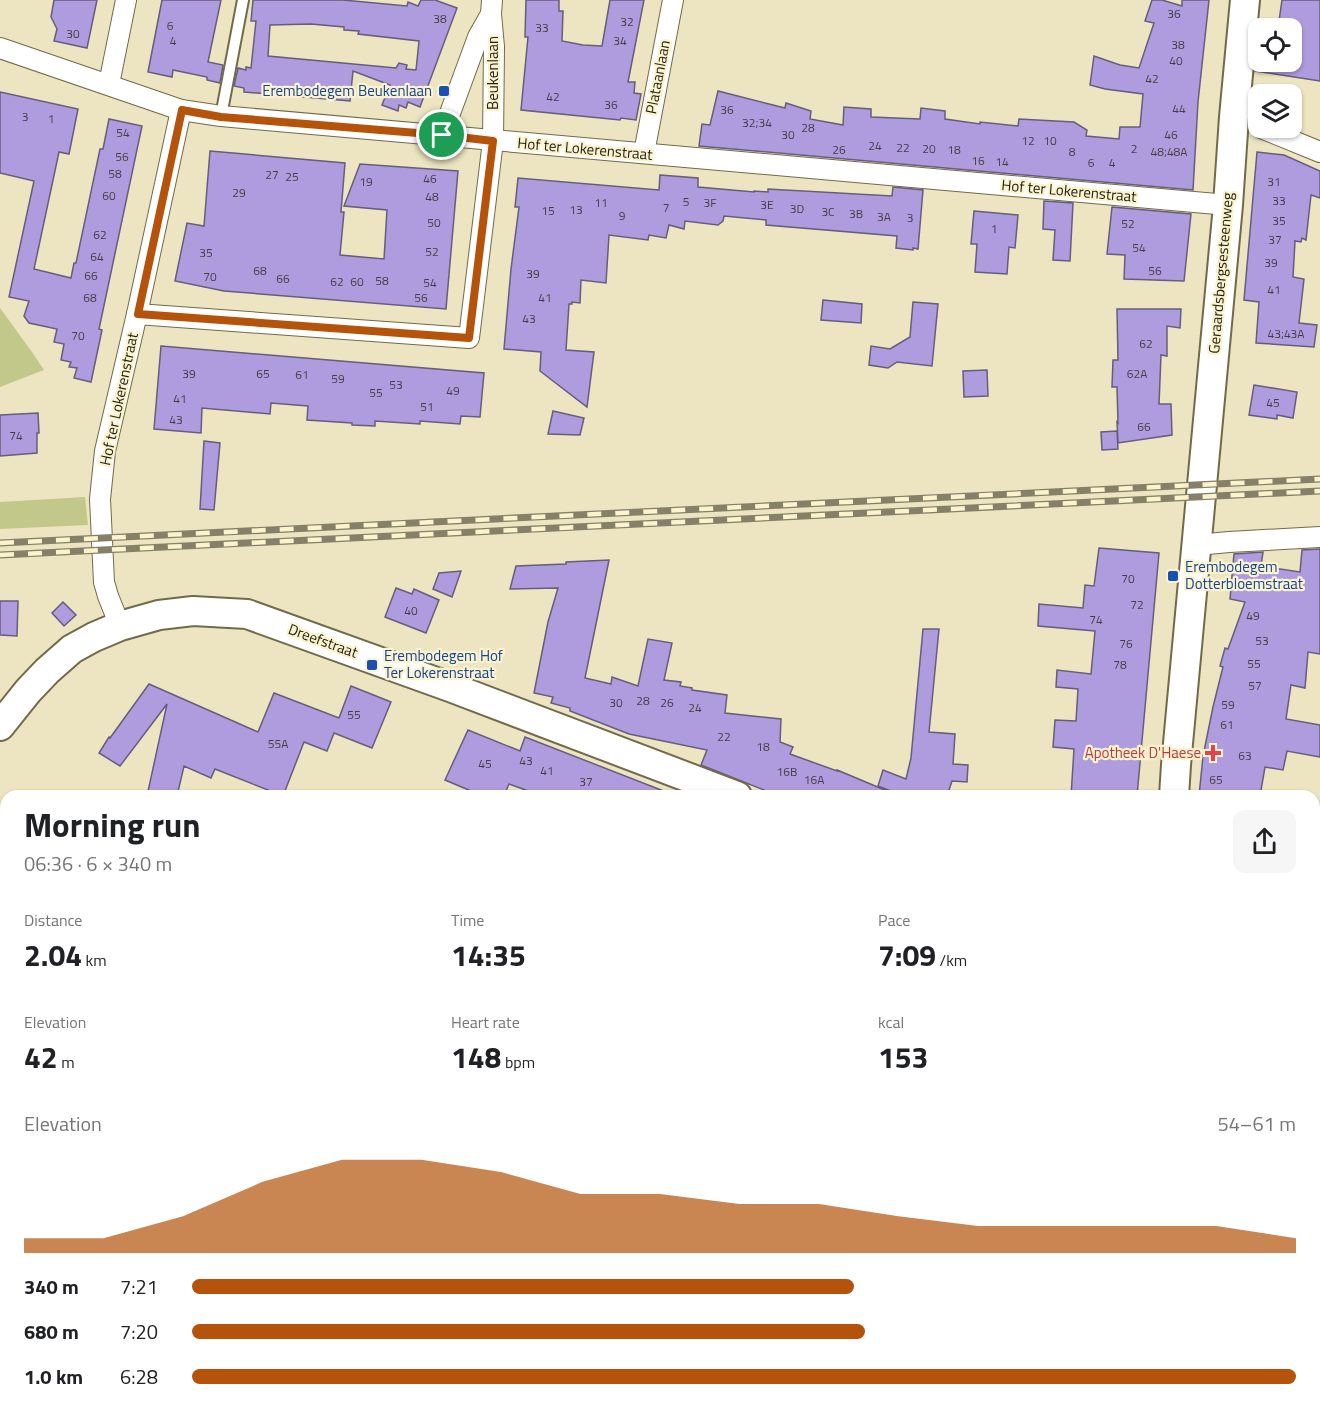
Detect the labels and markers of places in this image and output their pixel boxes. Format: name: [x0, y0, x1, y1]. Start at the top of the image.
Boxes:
place label: Erembodegem Beukenlaan: [262, 79, 432, 102]
marker: Erembodegem Beukenlaan: [437, 84, 451, 98]
pin: [416, 109, 467, 160]
place label: Erembodegem Dotterbloemstraat: [1185, 555, 1304, 595]
marker: Erembodegem Dotterbloemstraat: [1166, 569, 1180, 583]
place label: Erembodegem Hof Ter Lokerenstraat: [384, 644, 503, 684]
marker: Erembodegem Hof Ter Lokerenstraat: [365, 658, 379, 672]
place label: Apotheek D'Haese: [1085, 741, 1201, 764]
marker: Apotheek D'Haese: [1206, 746, 1220, 760]

